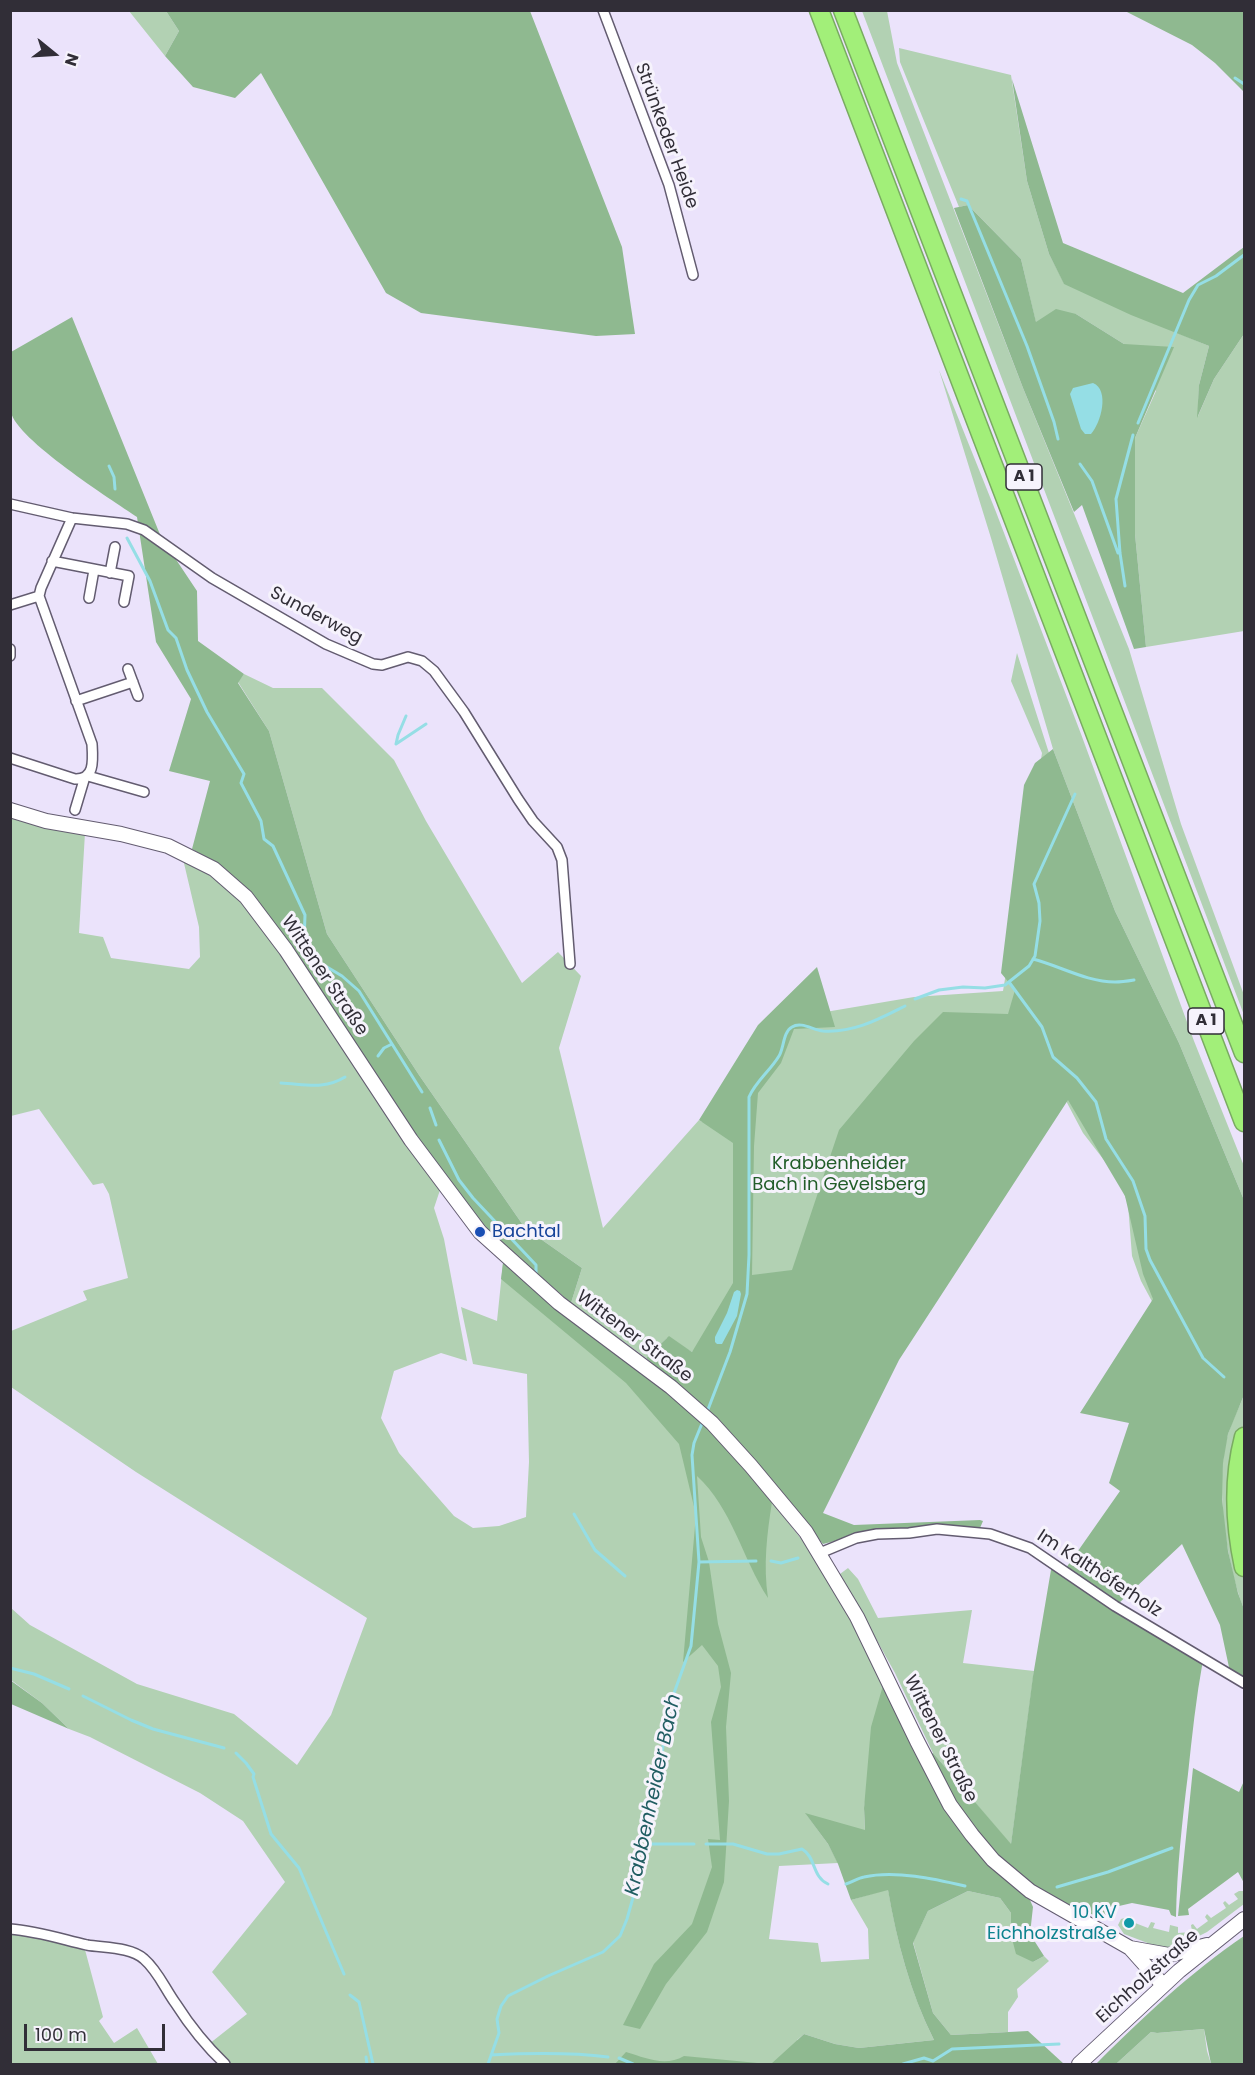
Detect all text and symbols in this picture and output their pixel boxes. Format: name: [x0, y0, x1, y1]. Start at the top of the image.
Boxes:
north arrow: [24, 24, 84, 84]
text: N: [59, 50, 84, 69]
street label: Strünkeder Heide: [630, 60, 702, 212]
road number: A 1: [1006, 464, 1042, 490]
street label: Sunderweg: [266, 583, 366, 649]
street label: Wittener Straße: [276, 912, 372, 1040]
road number: A 1: [1188, 1008, 1224, 1034]
park label: Krabbenheider Bach in Gevelsberg: [752, 1153, 926, 1196]
place label: Bachtal: [492, 1221, 561, 1243]
marker: Bachtal: [473, 1225, 487, 1239]
street label: Wittener Straße: [572, 1286, 696, 1388]
street label: Im Kalthöferholz: [1033, 1526, 1165, 1622]
street label: Wittener Straße: [899, 1672, 981, 1806]
water label: Krabbenheider Bach: [621, 1692, 687, 1898]
place label: 10 KV Eichholzstraße: [987, 1902, 1117, 1944]
marker: 10 KV Eichholzstraße: [1122, 1916, 1136, 1930]
street label: Eichholzstraße: [1092, 1925, 1204, 2029]
scale bar: [27, 2012, 168, 2050]
text: 100 m: [35, 2022, 87, 2047]

